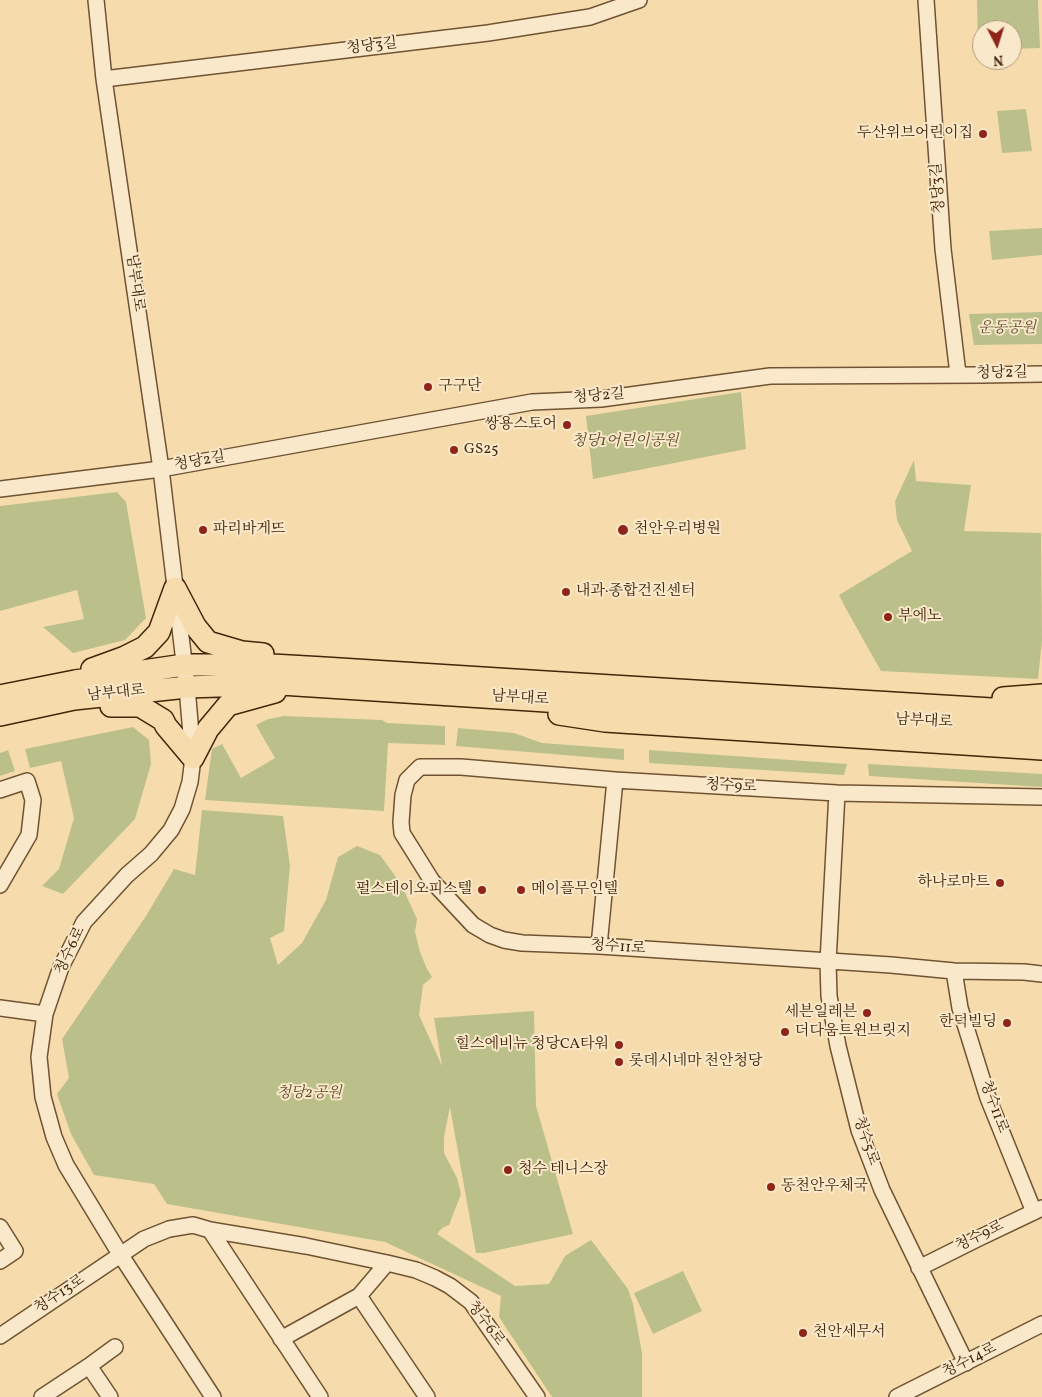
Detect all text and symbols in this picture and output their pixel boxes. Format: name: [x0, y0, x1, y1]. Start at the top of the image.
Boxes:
north arrow: [972, 20, 1022, 70]
street label: 청당3길: [346, 35, 398, 59]
text: N: [992, 50, 1004, 69]
place label: 두산위브어린이집: [857, 125, 973, 143]
marker: 두산위브어린이집: [977, 128, 989, 140]
street label: 청당3길: [928, 162, 950, 214]
street label: 남부대로: [121, 253, 147, 313]
park label: 운동공원: [978, 320, 1036, 338]
street label: 청당2길: [976, 365, 1028, 383]
place label: 구구단: [438, 378, 481, 396]
marker: 구구단: [422, 381, 434, 393]
street label: 청당2길: [573, 386, 625, 408]
place label: 쌍용스토어: [485, 416, 557, 434]
marker: 쌍용스토어: [561, 419, 573, 431]
park label: 청당1어린이공원: [571, 433, 679, 451]
place label: GS25: [464, 441, 499, 459]
marker: GS25: [448, 444, 460, 456]
street label: 청당2길: [173, 449, 227, 475]
place label: 파리바게뜨: [213, 521, 285, 539]
place label: 천안우리병원: [634, 521, 721, 539]
marker: 천안우리병원: [616, 523, 630, 537]
marker: 파리바게뜨: [197, 524, 209, 536]
place label: 내과·종합건진센터: [576, 583, 695, 601]
marker: 내과·종합건진센터: [560, 586, 572, 598]
place label: 부에노: [898, 608, 941, 626]
marker: 부에노: [882, 611, 894, 623]
street label: 남부대로: [86, 682, 146, 706]
street label: 남부대로: [490, 688, 550, 710]
street label: 남부대로: [895, 711, 953, 733]
street label: 청수9로: [705, 777, 757, 797]
place label: 하나로마트: [918, 874, 990, 892]
marker: 하나로마트: [994, 877, 1006, 889]
place label: 펄스테이오피스텔: [356, 881, 472, 899]
place label: 메이플무인텔: [531, 881, 618, 899]
marker: 펄스테이오피스텔: [476, 884, 488, 896]
marker: 메이플무인텔: [515, 884, 527, 896]
street label: 청수6로: [52, 924, 90, 978]
street label: 청수11로: [590, 937, 646, 959]
place label: 세븐일레븐: [785, 1004, 857, 1022]
marker: 세븐일레븐: [861, 1007, 873, 1019]
place label: 한덕빌딩: [939, 1014, 997, 1032]
marker: 한덕빌딩: [1001, 1017, 1013, 1029]
place label: 더다움트윈브릿지: [795, 1023, 911, 1041]
marker: 더다움트윈브릿지: [779, 1026, 791, 1038]
place label: 힐스에비뉴 청당CA타워: [456, 1036, 609, 1054]
marker: 힐스에비뉴 청당CA타워: [613, 1039, 625, 1051]
place label: 롯데시네마 천안청당: [629, 1053, 762, 1071]
marker: 롯데시네마 천안청당: [613, 1056, 625, 1068]
street label: 청수11로: [975, 1078, 1011, 1136]
park label: 청당2공원: [276, 1085, 342, 1103]
street label: 청수5로: [848, 1114, 882, 1168]
place label: 청수 테니스장: [518, 1161, 608, 1179]
marker: 청수 테니스장: [502, 1164, 514, 1176]
place label: 동천안우체국: [781, 1178, 868, 1196]
marker: 동천안우체국: [765, 1181, 777, 1193]
street label: 청수9로: [953, 1218, 1007, 1256]
street label: 청수13로: [31, 1272, 89, 1318]
street label: 청수6로: [462, 1298, 508, 1350]
place label: 천안세무서: [813, 1324, 885, 1342]
marker: 천안세무서: [797, 1327, 809, 1339]
street label: 청수14로: [940, 1340, 1000, 1382]

